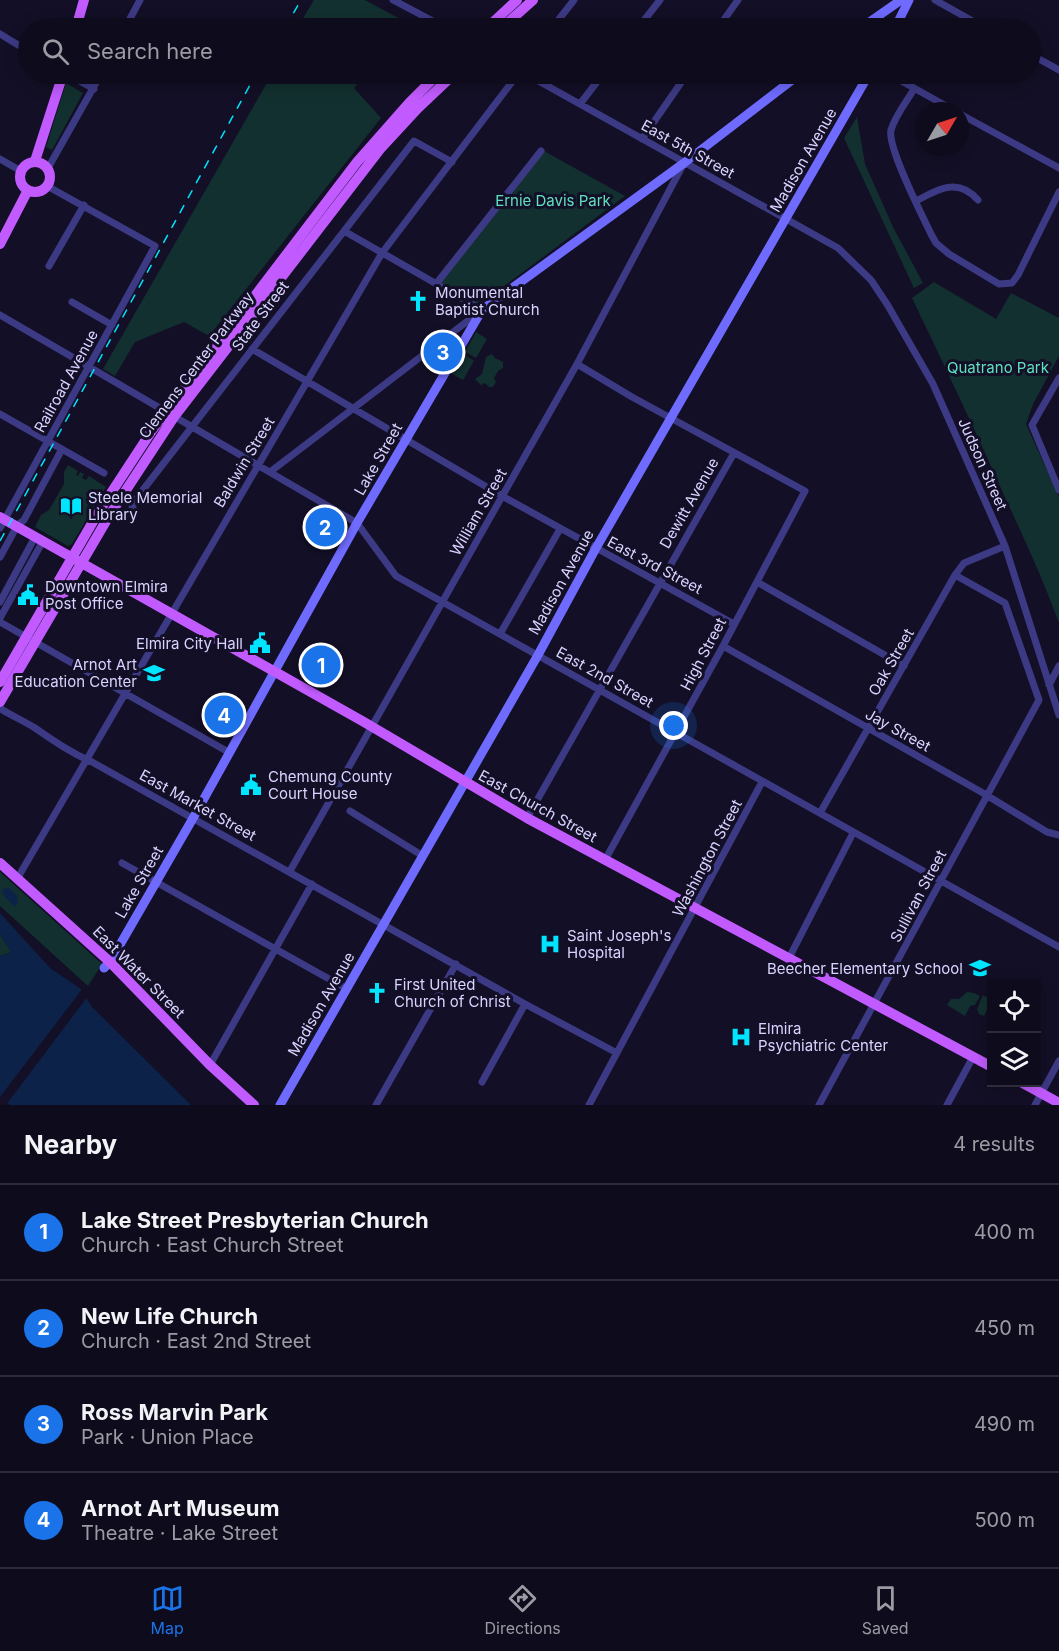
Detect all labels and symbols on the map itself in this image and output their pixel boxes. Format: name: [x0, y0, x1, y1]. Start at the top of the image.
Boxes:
north arrow: [915, 102, 969, 156]
street label: Madison Avenue: [765, 104, 841, 216]
street label: East 5th Street: [638, 115, 738, 183]
park label: Ernie Davis Park: [495, 191, 612, 210]
street label: State Street: [227, 277, 293, 355]
place label: Monumental Baptist Church: [435, 283, 540, 319]
street label: Clemens Center Parkway: [134, 287, 258, 442]
church icon: Monumental Baptist Church: [406, 289, 430, 313]
street label: Railroad Avenue: [30, 326, 102, 436]
pin: 3: [424, 330, 462, 374]
park label: Quatrano Park: [947, 358, 1050, 377]
street label: Baldwin Street: [209, 413, 279, 511]
street label: Judson Street: [954, 415, 1012, 513]
street label: Lake Street: [350, 419, 406, 498]
street label: Dewitt Avenue: [655, 454, 723, 552]
street label: William Street: [445, 465, 511, 559]
place label: Steele Memorial Library: [88, 488, 202, 524]
library icon: Steele Memorial Library: [59, 494, 83, 518]
pin: 2: [306, 504, 344, 550]
street label: Madison Avenue: [524, 526, 598, 638]
street label: East 3rd Street: [604, 532, 706, 598]
place label: Downtown Elmira Post Office: [45, 577, 168, 613]
public building icon: Downtown Elmira Post Office: [16, 583, 40, 607]
street label: High Street: [676, 614, 730, 694]
street label: Oak Street: [864, 625, 918, 699]
public building icon: Elmira City Hall: [248, 631, 272, 655]
place label: Elmira City Hall: [136, 634, 243, 653]
pin: 1: [302, 642, 340, 688]
street label: East 2nd Street: [553, 642, 657, 712]
place label: Arnot Art Education Center: [14, 655, 137, 691]
school or university icon: Arnot Art Education Center: [142, 661, 166, 685]
pin: 4: [204, 692, 244, 738]
street label: Jay Street: [862, 704, 934, 756]
your location: [659, 711, 688, 740]
street label: East Market Street: [136, 765, 260, 845]
street label: East Church Street: [475, 766, 601, 846]
place label: Chemung County Court House: [268, 767, 393, 803]
public building icon: Chemung County Court House: [239, 773, 263, 797]
street label: Washington Street: [668, 796, 746, 920]
street label: Lake Street: [111, 842, 167, 921]
street label: Sullivan Street: [886, 847, 950, 945]
street label: East Water Street: [89, 922, 189, 1022]
place label: Saint Joseph's Hospital: [567, 926, 671, 962]
hospital icon: Saint Joseph's Hospital: [538, 932, 562, 956]
street label: Madison Avenue: [283, 948, 359, 1060]
school or university icon: Beecher Elementary School: [968, 956, 992, 980]
place label: Beecher Elementary School: [767, 959, 963, 978]
place label: First United Church of Christ: [394, 975, 511, 1011]
church icon: First United Church of Christ: [365, 981, 389, 1005]
place label: Elmira Psychiatric Center: [758, 1019, 888, 1055]
hospital icon: Elmira Psychiatric Center: [729, 1025, 753, 1049]

